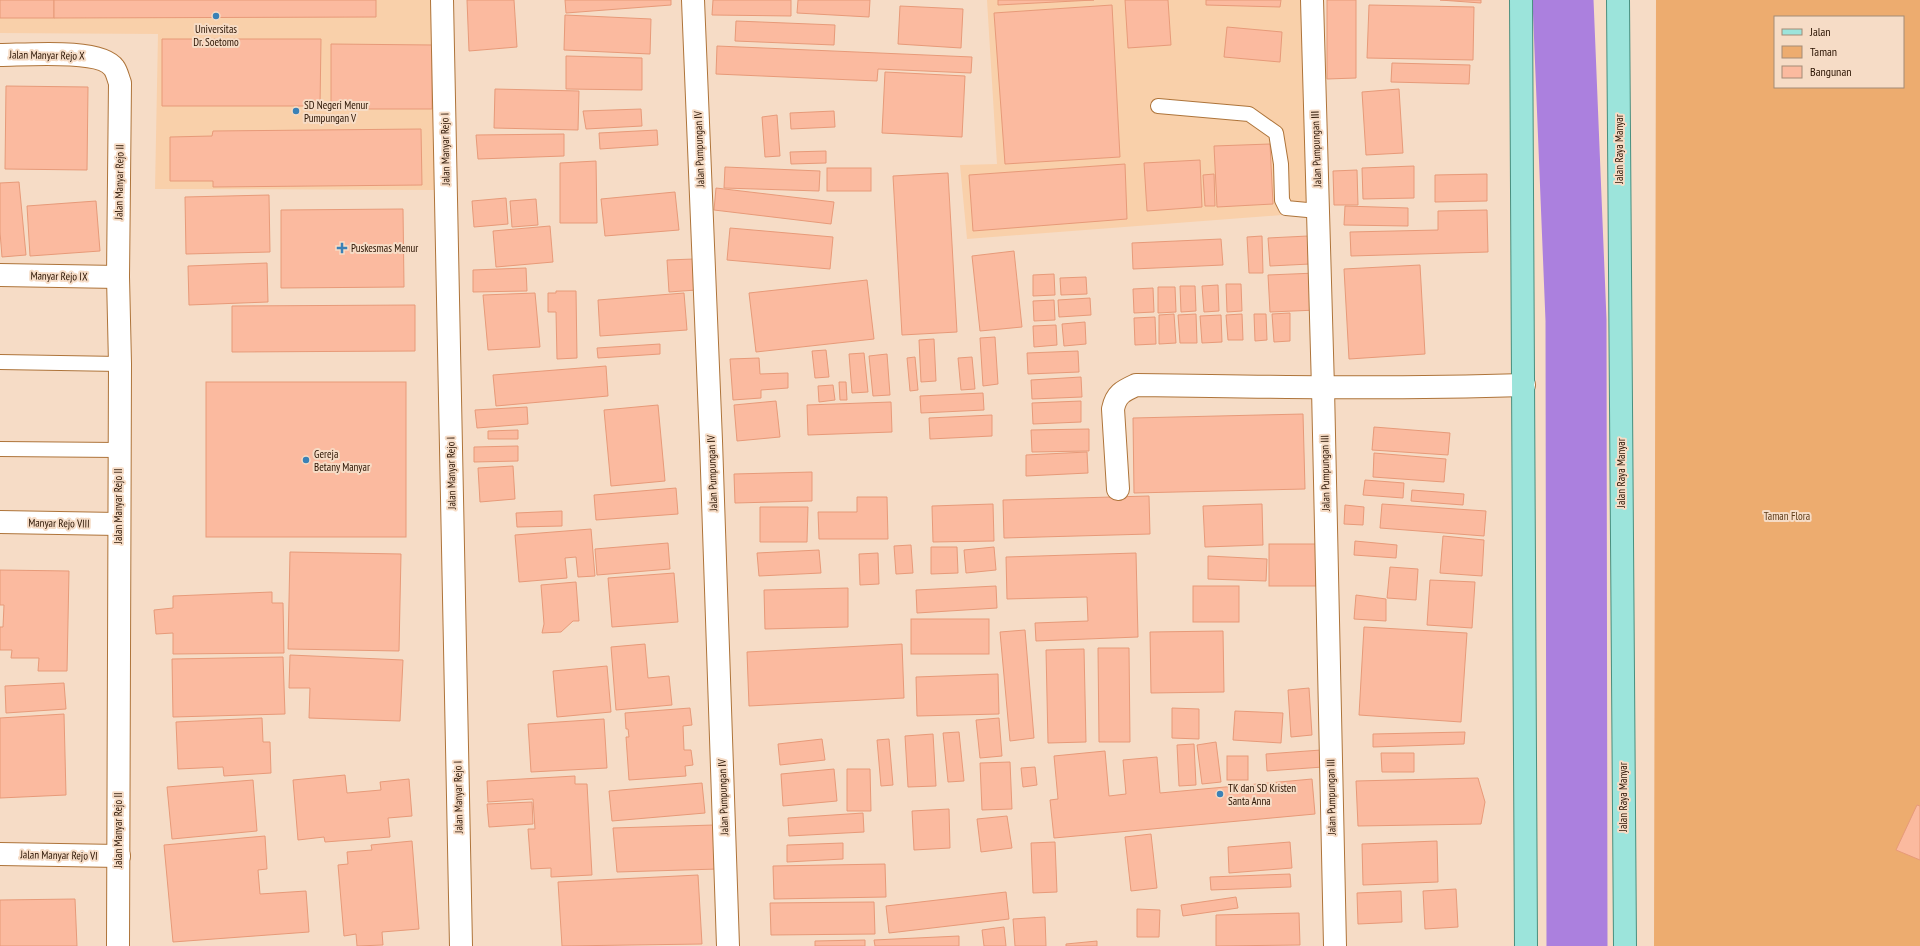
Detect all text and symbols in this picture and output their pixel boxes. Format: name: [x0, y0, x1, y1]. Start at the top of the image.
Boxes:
marker: Universitas Dr. Soetomo: [211, 11, 221, 21]
legend: [1774, 16, 1904, 88]
place label: Universitas Dr. Soetomo: [193, 22, 239, 49]
text: Jalan: [1809, 24, 1831, 39]
text: Taman: [1810, 44, 1837, 59]
street label: Jalan Manyar Rejo X: [8, 47, 85, 63]
text: Bangunan: [1810, 64, 1851, 79]
place label: SD Negeri Menur Pumpungan V: [304, 98, 368, 125]
marker: SD Negeri Menur Pumpungan V: [291, 106, 301, 116]
street label: Jalan Pumpungan IV: [691, 110, 707, 188]
street label: Jalan Pumpungan III: [1308, 111, 1324, 188]
street label: Jalan Manyar Rejo I: [437, 113, 453, 186]
street label: Jalan Raya Manyar: [1612, 114, 1626, 185]
street label: Jalan Manyar Rejo II: [111, 144, 127, 221]
place label: Puskesmas Menur: [351, 241, 418, 255]
marker: Puskesmas Menur: [336, 242, 348, 254]
street label: Manyar Rejo IX: [30, 269, 88, 284]
street label: Jalan Pumpungan IV: [704, 434, 720, 512]
street label: Jalan Pumpungan III: [1317, 435, 1333, 512]
street label: Jalan Manyar Rejo I: [443, 437, 459, 510]
street label: Jalan Raya Manyar: [1614, 438, 1628, 509]
place label: Gereja Betany Manyar: [314, 447, 370, 474]
marker: Gereja Betany Manyar: [301, 455, 311, 465]
street label: Jalan Manyar Rejo II: [111, 468, 125, 545]
park label: Taman Flora: [1764, 509, 1810, 523]
street label: Manyar Rejo VIII: [28, 515, 90, 531]
street label: Jalan Pumpungan IV: [715, 758, 731, 836]
street label: Jalan Pumpungan III: [1323, 759, 1339, 836]
street label: Jalan Manyar Rejo I: [450, 761, 466, 834]
street label: Jalan Raya Manyar: [1616, 762, 1630, 833]
place label: TK dan SD Kristen Santa Anna: [1228, 781, 1296, 808]
marker: TK dan SD Kristen Santa Anna: [1215, 789, 1225, 799]
street label: Jalan Manyar Rejo II: [111, 792, 125, 869]
street label: Jalan Manyar Rejo VI: [19, 847, 98, 863]

